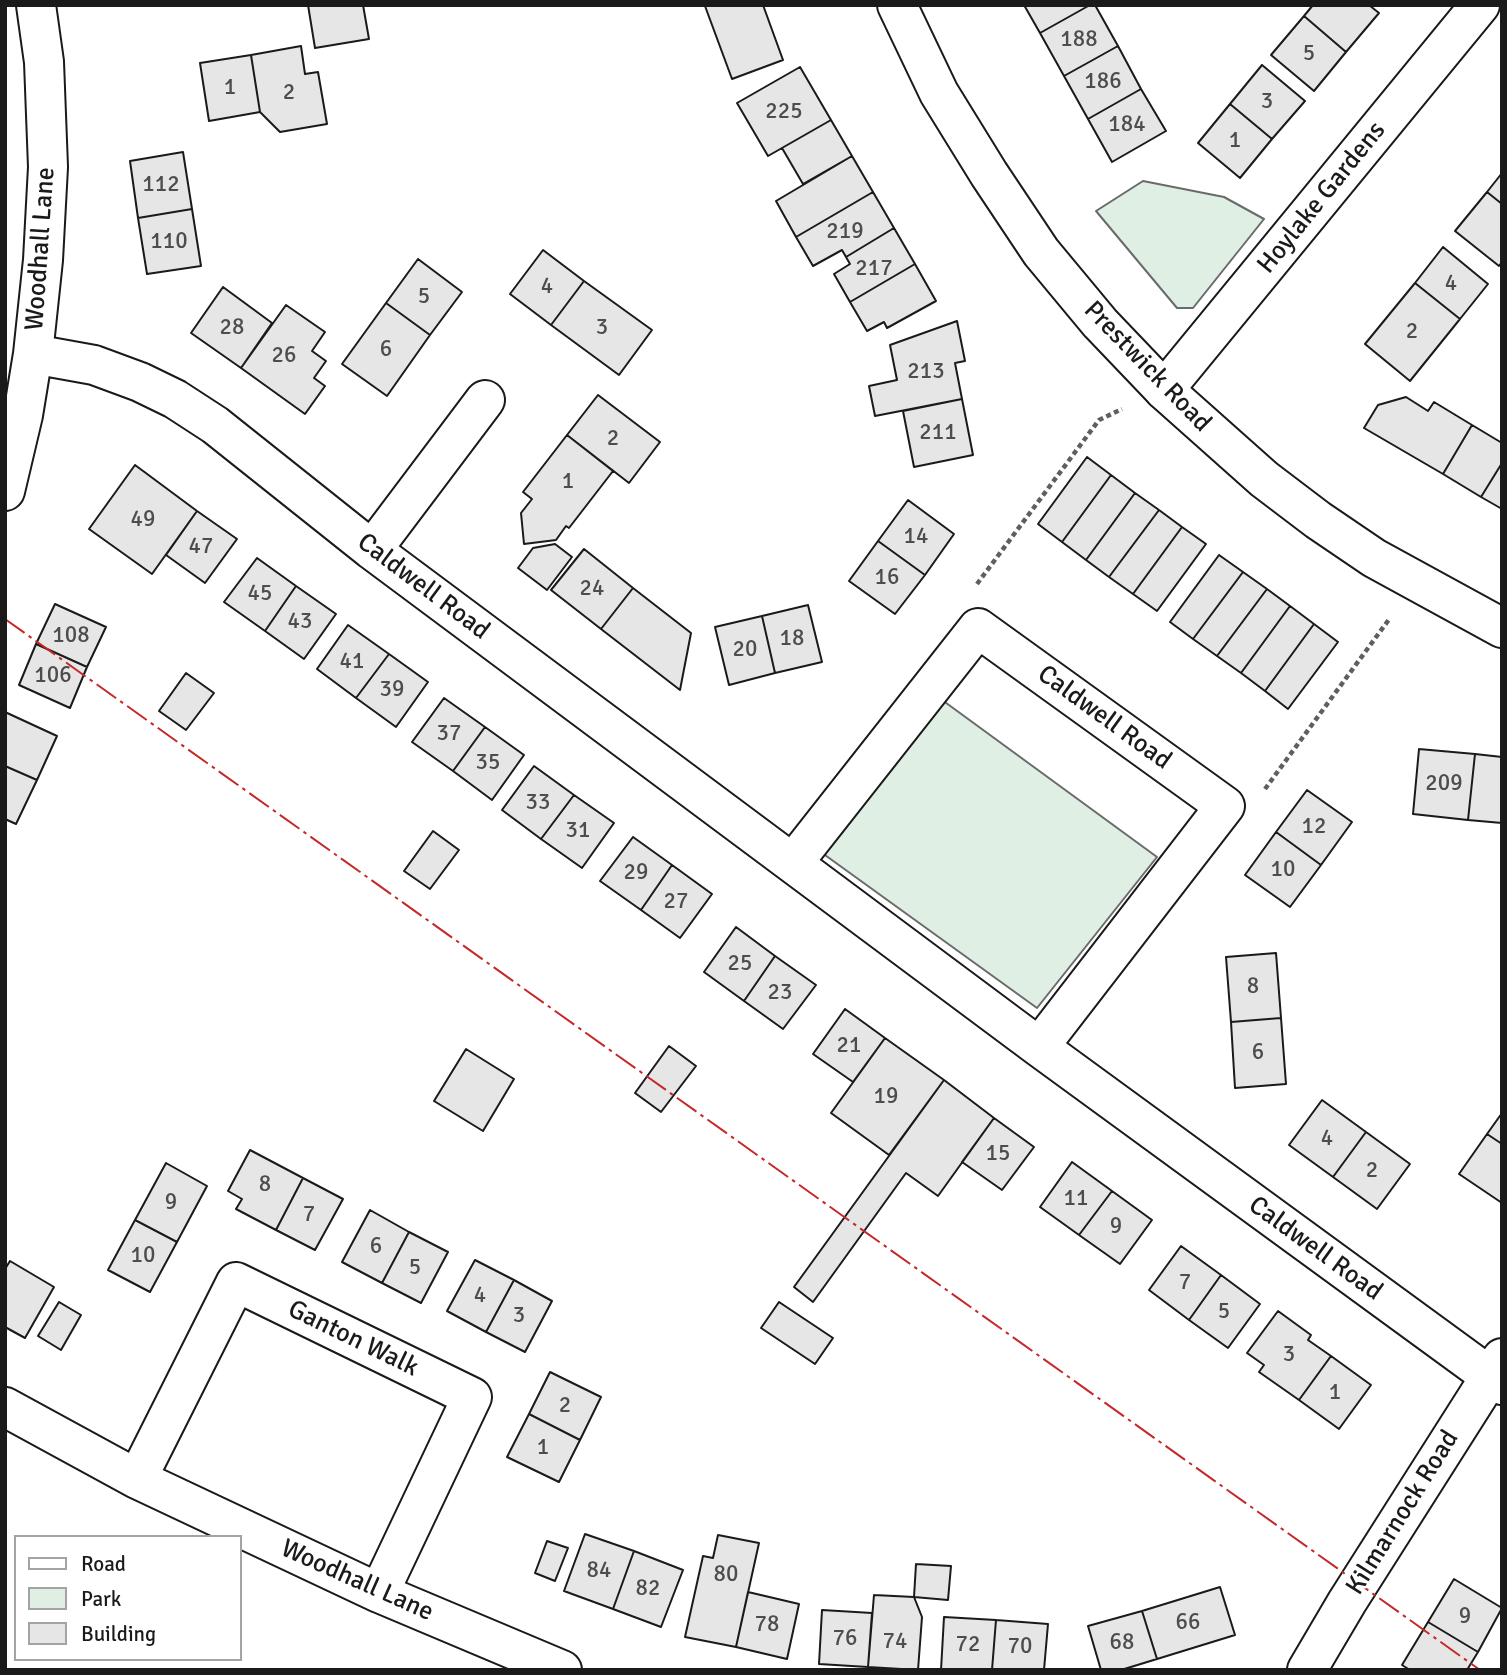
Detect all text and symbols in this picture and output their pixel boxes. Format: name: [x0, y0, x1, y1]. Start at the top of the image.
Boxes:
house number: 188: [1060, 26, 1098, 54]
house number: 5: [1303, 40, 1315, 68]
house number: 186: [1084, 68, 1122, 96]
house number: 1: [224, 74, 236, 102]
house number: 2: [283, 79, 295, 107]
house number: 3: [1261, 88, 1273, 116]
house number: 225: [765, 98, 803, 126]
house number: 184: [1108, 111, 1146, 139]
street label: Hoylake Gardens: [1251, 116, 1393, 280]
house number: 1: [1229, 127, 1241, 155]
street label: Woodhall Lane: [20, 166, 62, 332]
house number: 112: [142, 171, 180, 199]
house number: 219: [826, 218, 864, 246]
house number: 110: [150, 228, 188, 256]
house number: 217: [855, 255, 893, 283]
house number: 4: [1445, 270, 1457, 298]
house number: 4: [541, 273, 553, 301]
house number: 5: [418, 283, 430, 311]
street label: Prestwick Road: [1077, 295, 1217, 439]
house number: 28: [220, 314, 244, 342]
house number: 3: [596, 314, 608, 342]
house number: 2: [1406, 318, 1418, 346]
house number: 6: [380, 336, 392, 364]
house number: 26: [272, 342, 296, 370]
house number: 213: [907, 358, 945, 386]
house number: 211: [919, 419, 957, 447]
house number: 2: [607, 425, 619, 453]
house number: 1: [562, 468, 574, 496]
house number: 49: [131, 506, 155, 534]
house number: 14: [904, 523, 928, 551]
street label: Caldwell Road: [351, 527, 495, 647]
house number: 47: [189, 533, 213, 561]
house number: 16: [875, 564, 899, 592]
house number: 24: [580, 575, 604, 603]
house number: 45: [248, 580, 272, 608]
house number: 43: [288, 608, 312, 636]
house number: 108: [52, 622, 90, 650]
house number: 18: [780, 625, 804, 653]
house number: 20: [733, 636, 757, 664]
house number: 41: [340, 648, 364, 676]
street label: Caldwell Road: [1031, 659, 1177, 777]
house number: 106: [34, 662, 72, 690]
house number: 39: [380, 676, 404, 704]
house number: 37: [437, 720, 461, 748]
house number: 35: [476, 749, 500, 777]
house number: 209: [1425, 770, 1463, 798]
house number: 33: [526, 789, 550, 817]
house number: 12: [1302, 813, 1326, 841]
house number: 31: [566, 817, 590, 845]
house number: 10: [1271, 856, 1295, 884]
house number: 29: [624, 859, 648, 887]
house number: 27: [664, 888, 688, 916]
house number: 25: [728, 950, 752, 978]
house number: 8: [1247, 973, 1259, 1001]
house number: 23: [768, 979, 792, 1007]
house number: 21: [837, 1032, 861, 1060]
house number: 6: [1252, 1039, 1264, 1067]
house number: 19: [874, 1083, 898, 1111]
house number: 4: [1321, 1125, 1333, 1153]
house number: 15: [986, 1140, 1010, 1168]
house number: 2: [1366, 1157, 1378, 1185]
house number: 8: [259, 1171, 271, 1199]
house number: 11: [1064, 1185, 1088, 1213]
house number: 9: [165, 1189, 177, 1217]
street label: Caldwell Road: [1242, 1190, 1388, 1308]
house number: 7: [303, 1201, 315, 1229]
house number: 9: [1110, 1213, 1122, 1241]
house number: 6: [370, 1233, 382, 1261]
house number: 10: [131, 1242, 155, 1270]
house number: 5: [409, 1254, 421, 1282]
house number: 7: [1179, 1269, 1191, 1297]
house number: 4: [474, 1282, 486, 1310]
street label: Ganton Walk: [283, 1294, 423, 1384]
house number: 5: [1218, 1298, 1230, 1326]
house number: 3: [513, 1302, 525, 1330]
house number: 3: [1283, 1341, 1295, 1369]
house number: 1: [1329, 1379, 1341, 1407]
house number: 2: [559, 1392, 571, 1420]
street label: Kilmarnock Road: [1340, 1425, 1466, 1601]
house number: 1: [537, 1434, 549, 1462]
street label: Woodhall Lane: [276, 1533, 438, 1629]
legend: [14, 1535, 242, 1661]
text: Road: [81, 1551, 126, 1577]
house number: 84: [587, 1557, 611, 1585]
house number: 80: [714, 1561, 738, 1589]
house number: 82: [636, 1575, 660, 1603]
text: Park: [81, 1586, 121, 1612]
house number: 9: [1459, 1603, 1471, 1631]
house number: 66: [1176, 1609, 1200, 1637]
house number: 78: [755, 1611, 779, 1639]
text: Building: [81, 1621, 156, 1647]
house number: 76: [833, 1625, 857, 1653]
house number: 74: [883, 1628, 907, 1656]
house number: 68: [1110, 1629, 1134, 1657]
house number: 72: [956, 1631, 980, 1659]
house number: 70: [1008, 1633, 1032, 1661]

